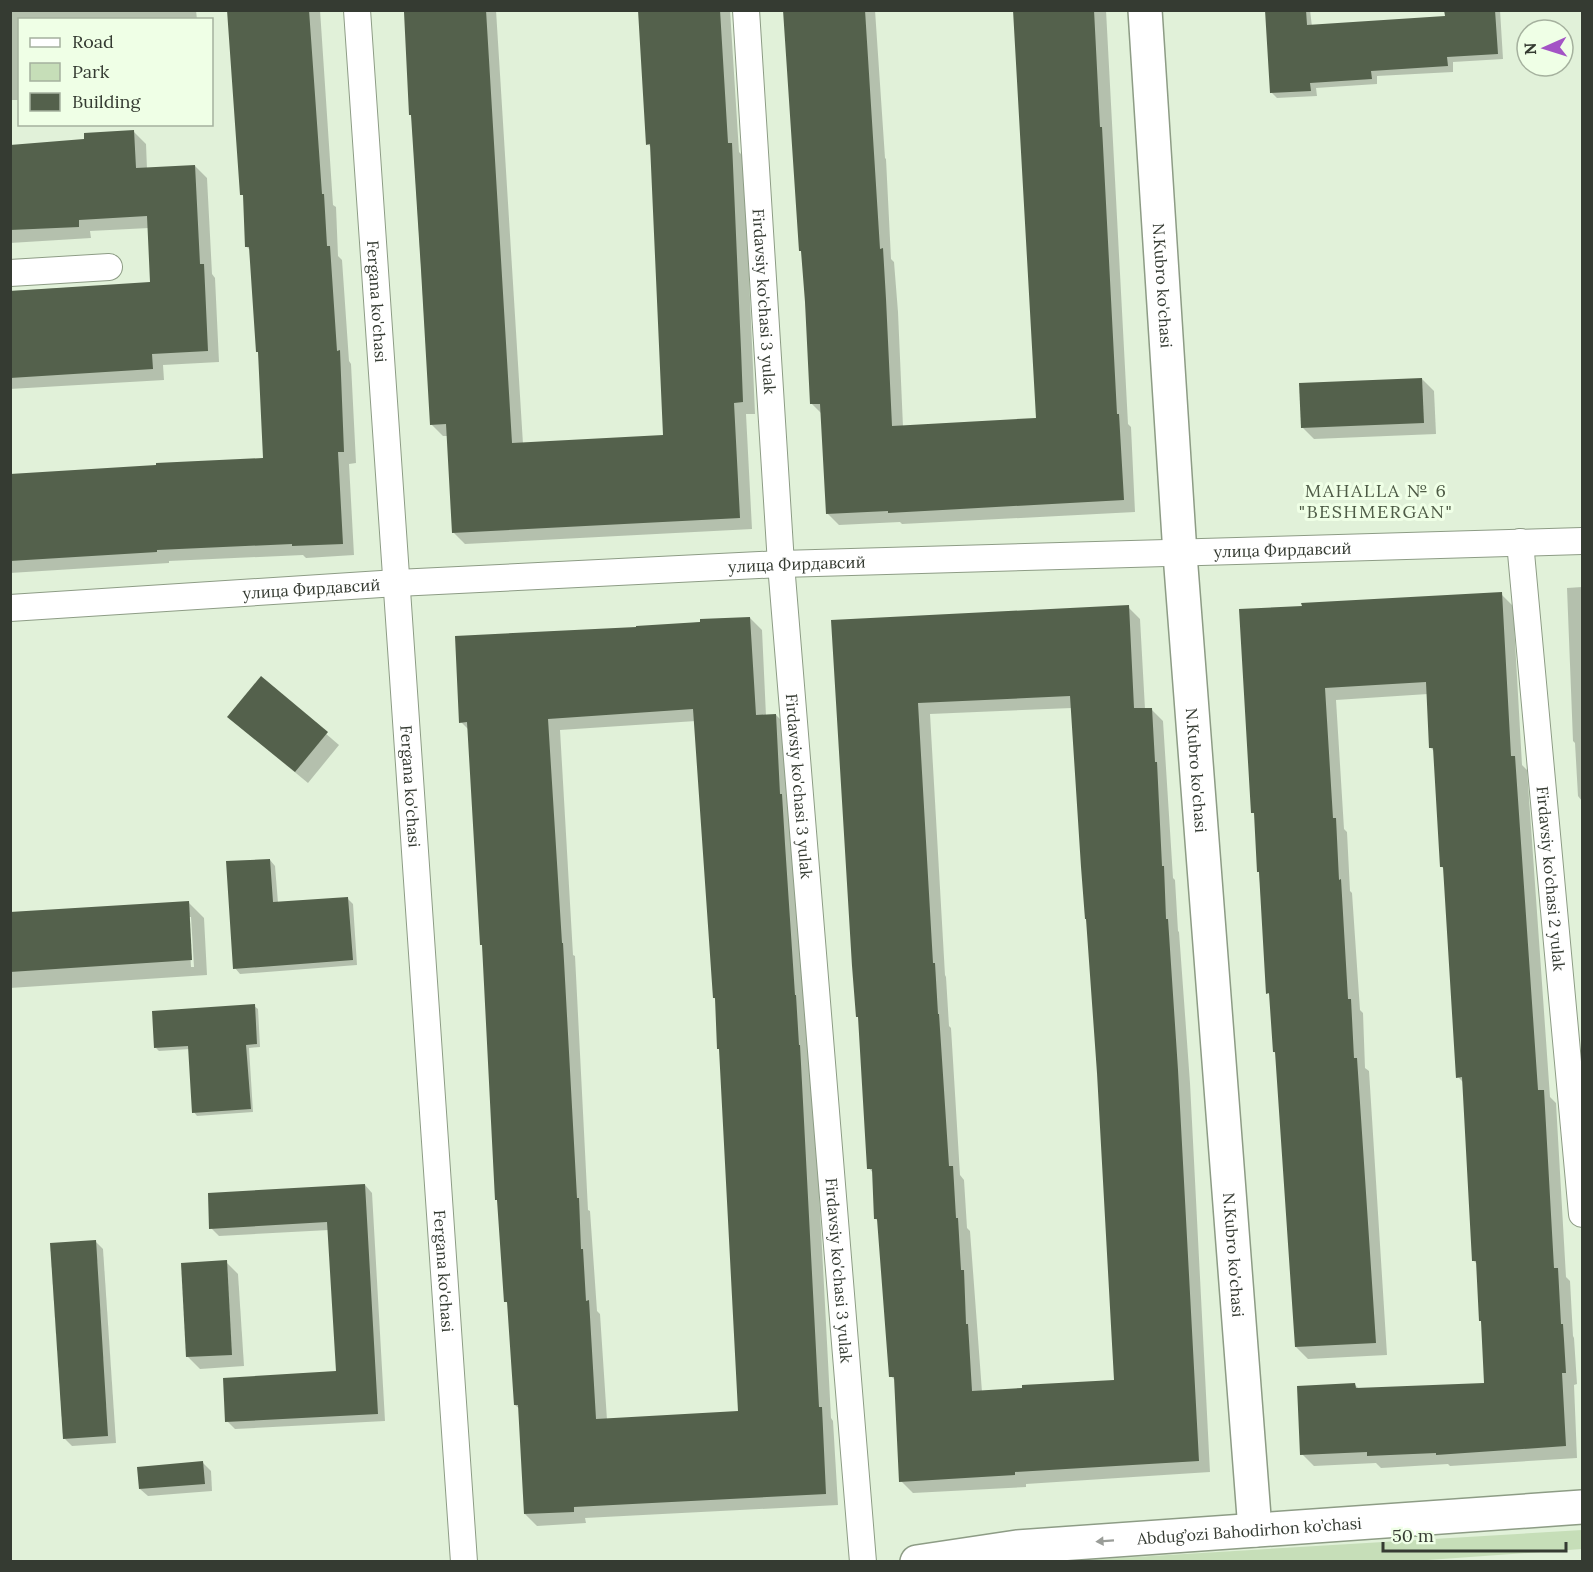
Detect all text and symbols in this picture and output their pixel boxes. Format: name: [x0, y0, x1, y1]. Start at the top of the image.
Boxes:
legend: [18, 18, 213, 126]
north arrow: [1515, 18, 1575, 78]
text: Road: [72, 30, 114, 53]
text: N: [1520, 42, 1540, 55]
text: Park: [72, 60, 110, 83]
text: Building: [72, 90, 142, 113]
street label: Firdavsiy ko'chasi 3 yulak: [749, 208, 780, 395]
street label: N.Kubro ko'chasi: [1149, 222, 1177, 348]
street label: Fergana ko'chasi: [363, 240, 391, 363]
district label: MAHALLA № 6 "BESHMERGAN": [1299, 479, 1453, 523]
street label: улица Фирдавсий: [1213, 538, 1352, 562]
street label: улица Фирдавсий: [727, 552, 866, 577]
street label: улица Фирдавсий: [242, 574, 381, 603]
street label: Firdavsiy ko'chasi 3 yulak: [782, 693, 817, 880]
street label: N.Kubro ko'chasi: [1182, 707, 1211, 833]
street label: Fergana ko'chasi: [396, 724, 425, 848]
street label: Firdavsiy ko'chasi 2 yulak: [1533, 785, 1570, 972]
street label: Firdavsiy ko'chasi 3 yulak: [821, 1177, 857, 1364]
street label: N.Kubro ko'chasi: [1219, 1192, 1249, 1318]
street label: Fergana ko'chasi: [430, 1209, 458, 1333]
street label: Abdug’ozi Bahodirhon ko’chasi: [1135, 1513, 1362, 1549]
scale bar: [1383, 1515, 1566, 1553]
text: 50 m: [1392, 1524, 1434, 1547]
one-way arrow: [1096, 1536, 1115, 1545]

